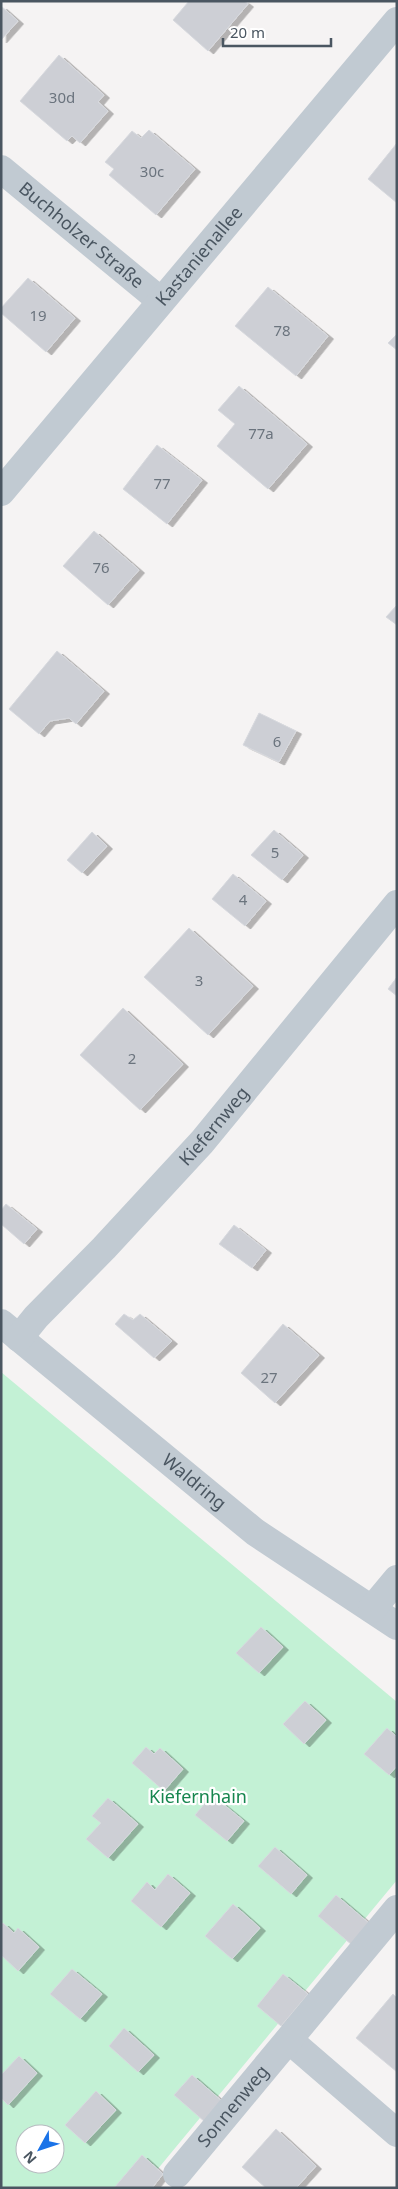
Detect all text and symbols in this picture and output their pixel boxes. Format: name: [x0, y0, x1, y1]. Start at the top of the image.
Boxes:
scale bar: [223, 15, 330, 47]
text: 20 m: [230, 22, 265, 42]
house number: 30d: [49, 87, 75, 107]
house number: 30c: [140, 161, 164, 181]
street label: Buchholzer Straße: [14, 176, 149, 293]
street label: Kastanienallee: [150, 201, 247, 311]
house number: 19: [29, 305, 47, 325]
house number: 78: [273, 320, 291, 340]
house number: 77a: [248, 423, 274, 443]
house number: 77: [153, 473, 171, 493]
house number: 76: [92, 557, 110, 577]
house number: 6: [273, 731, 281, 751]
house number: 5: [271, 842, 279, 862]
house number: 4: [239, 889, 248, 909]
house number: 3: [195, 970, 203, 990]
house number: 2: [128, 1048, 136, 1068]
street label: Kiefernweg: [173, 1081, 254, 1170]
house number: 27: [260, 1367, 278, 1387]
street label: Waldring: [158, 1447, 232, 1515]
park label: Kiefernhain: [149, 1784, 247, 1808]
street label: Sonnenweg: [191, 2060, 274, 2152]
north arrow: [15, 2124, 65, 2174]
text: N: [19, 2147, 41, 2168]

